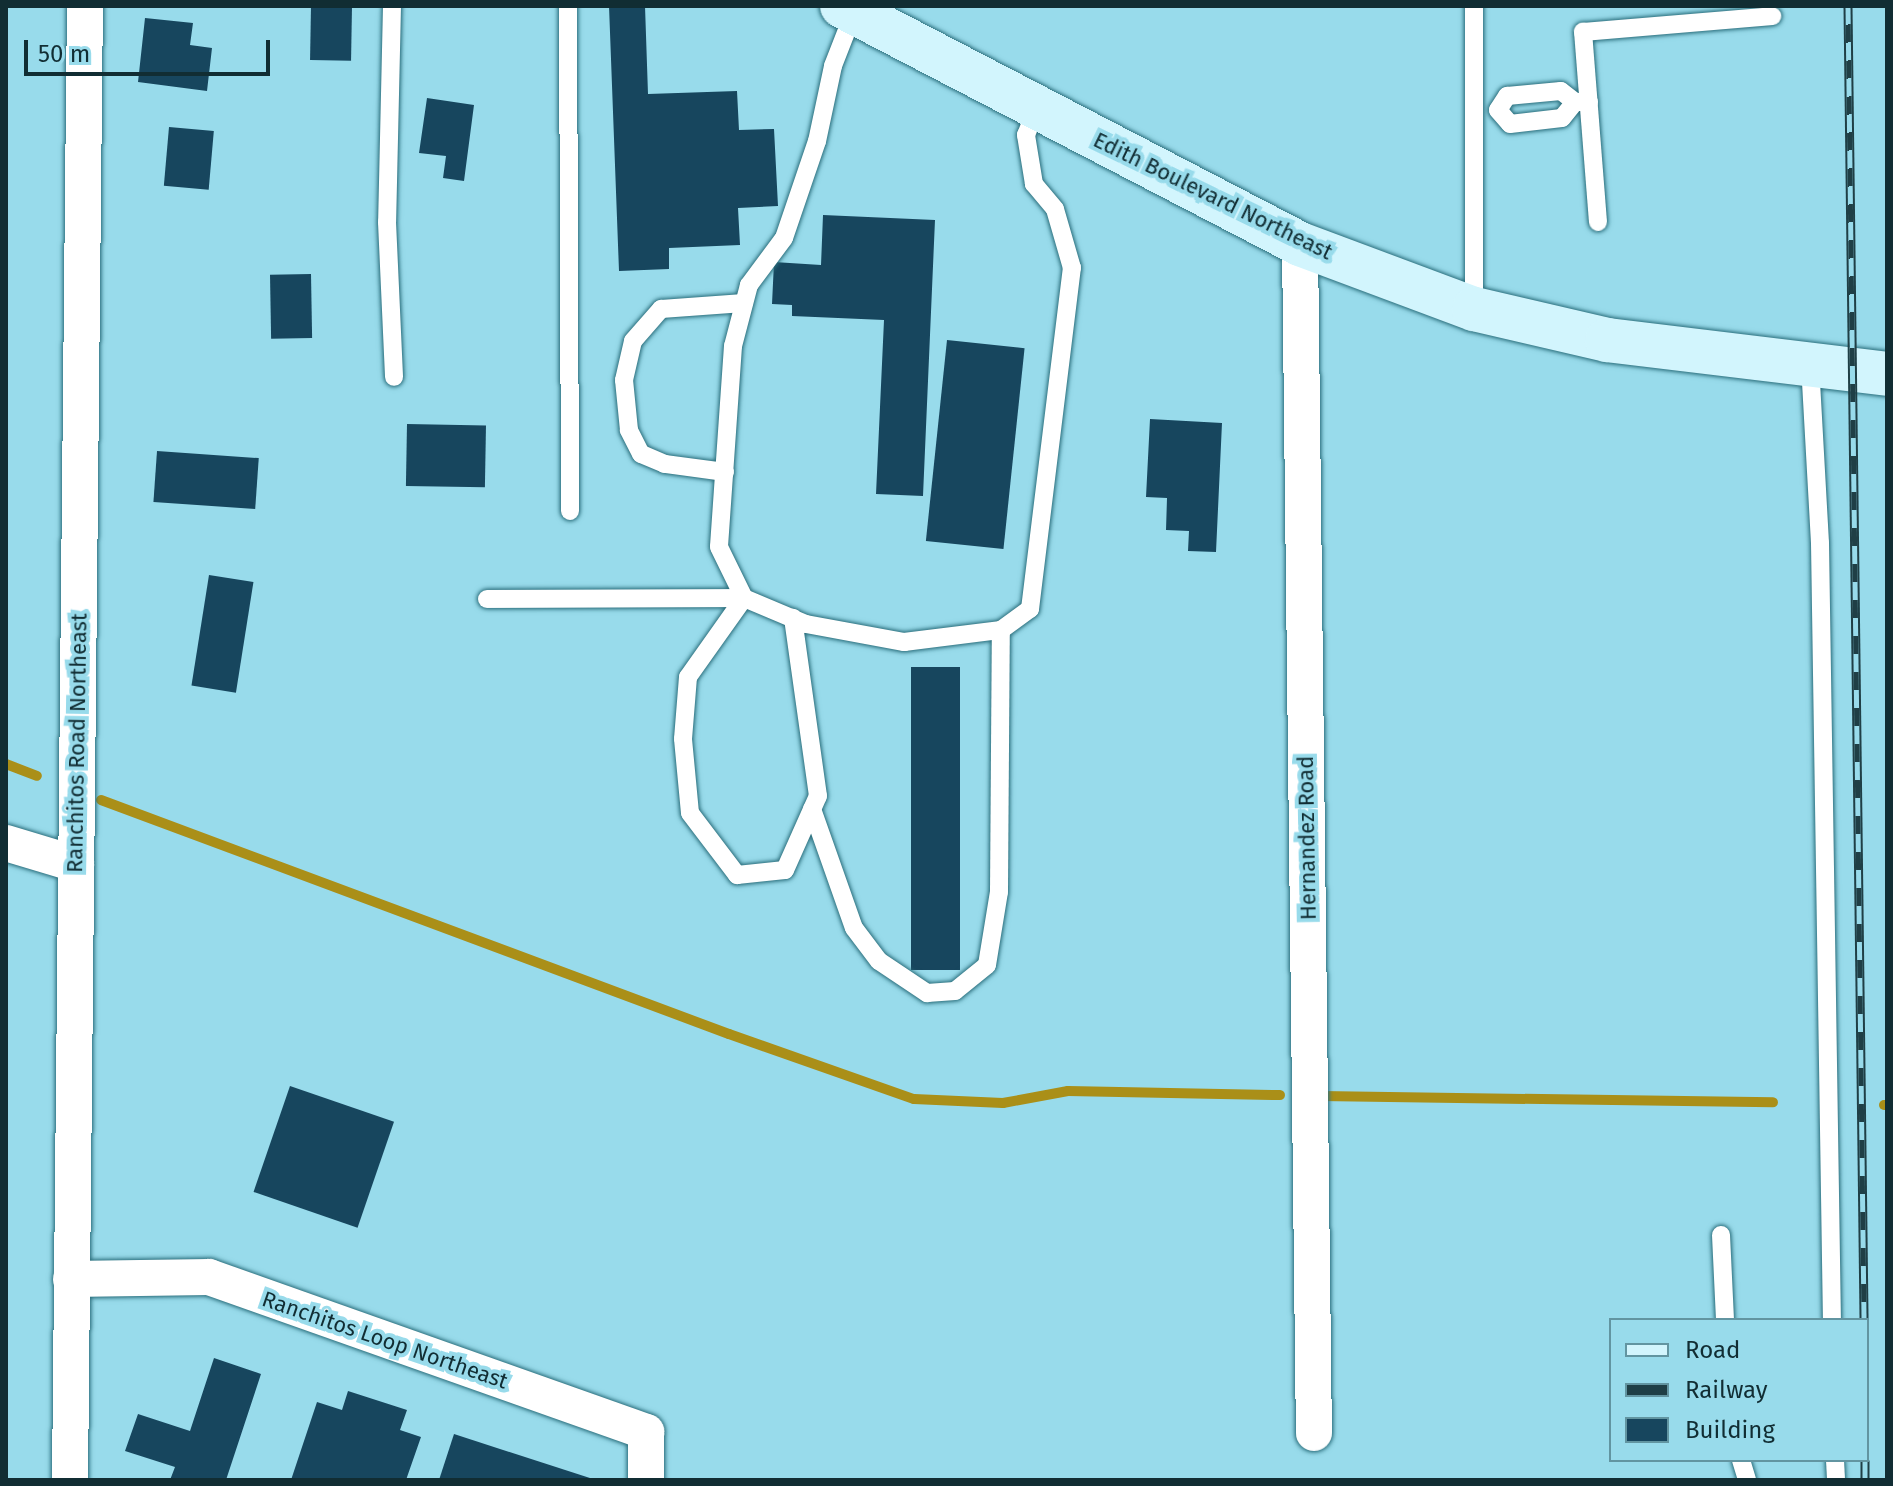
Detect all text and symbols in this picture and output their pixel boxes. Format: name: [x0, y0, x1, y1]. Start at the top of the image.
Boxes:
scale bar: [28, 24, 274, 74]
text: 50 m: [38, 40, 90, 68]
street label: Edith Boulevard Northeast: [1089, 127, 1337, 265]
street label: Ranchitos Road Northeast: [62, 613, 92, 873]
street label: Hernandez Road: [1292, 756, 1322, 920]
street label: Ranchitos Loop Northeast: [259, 1286, 511, 1394]
legend: [1609, 1318, 1869, 1462]
text: Road: [1685, 1336, 1740, 1364]
text: Railway: [1685, 1376, 1768, 1404]
text: Building: [1685, 1416, 1775, 1444]

